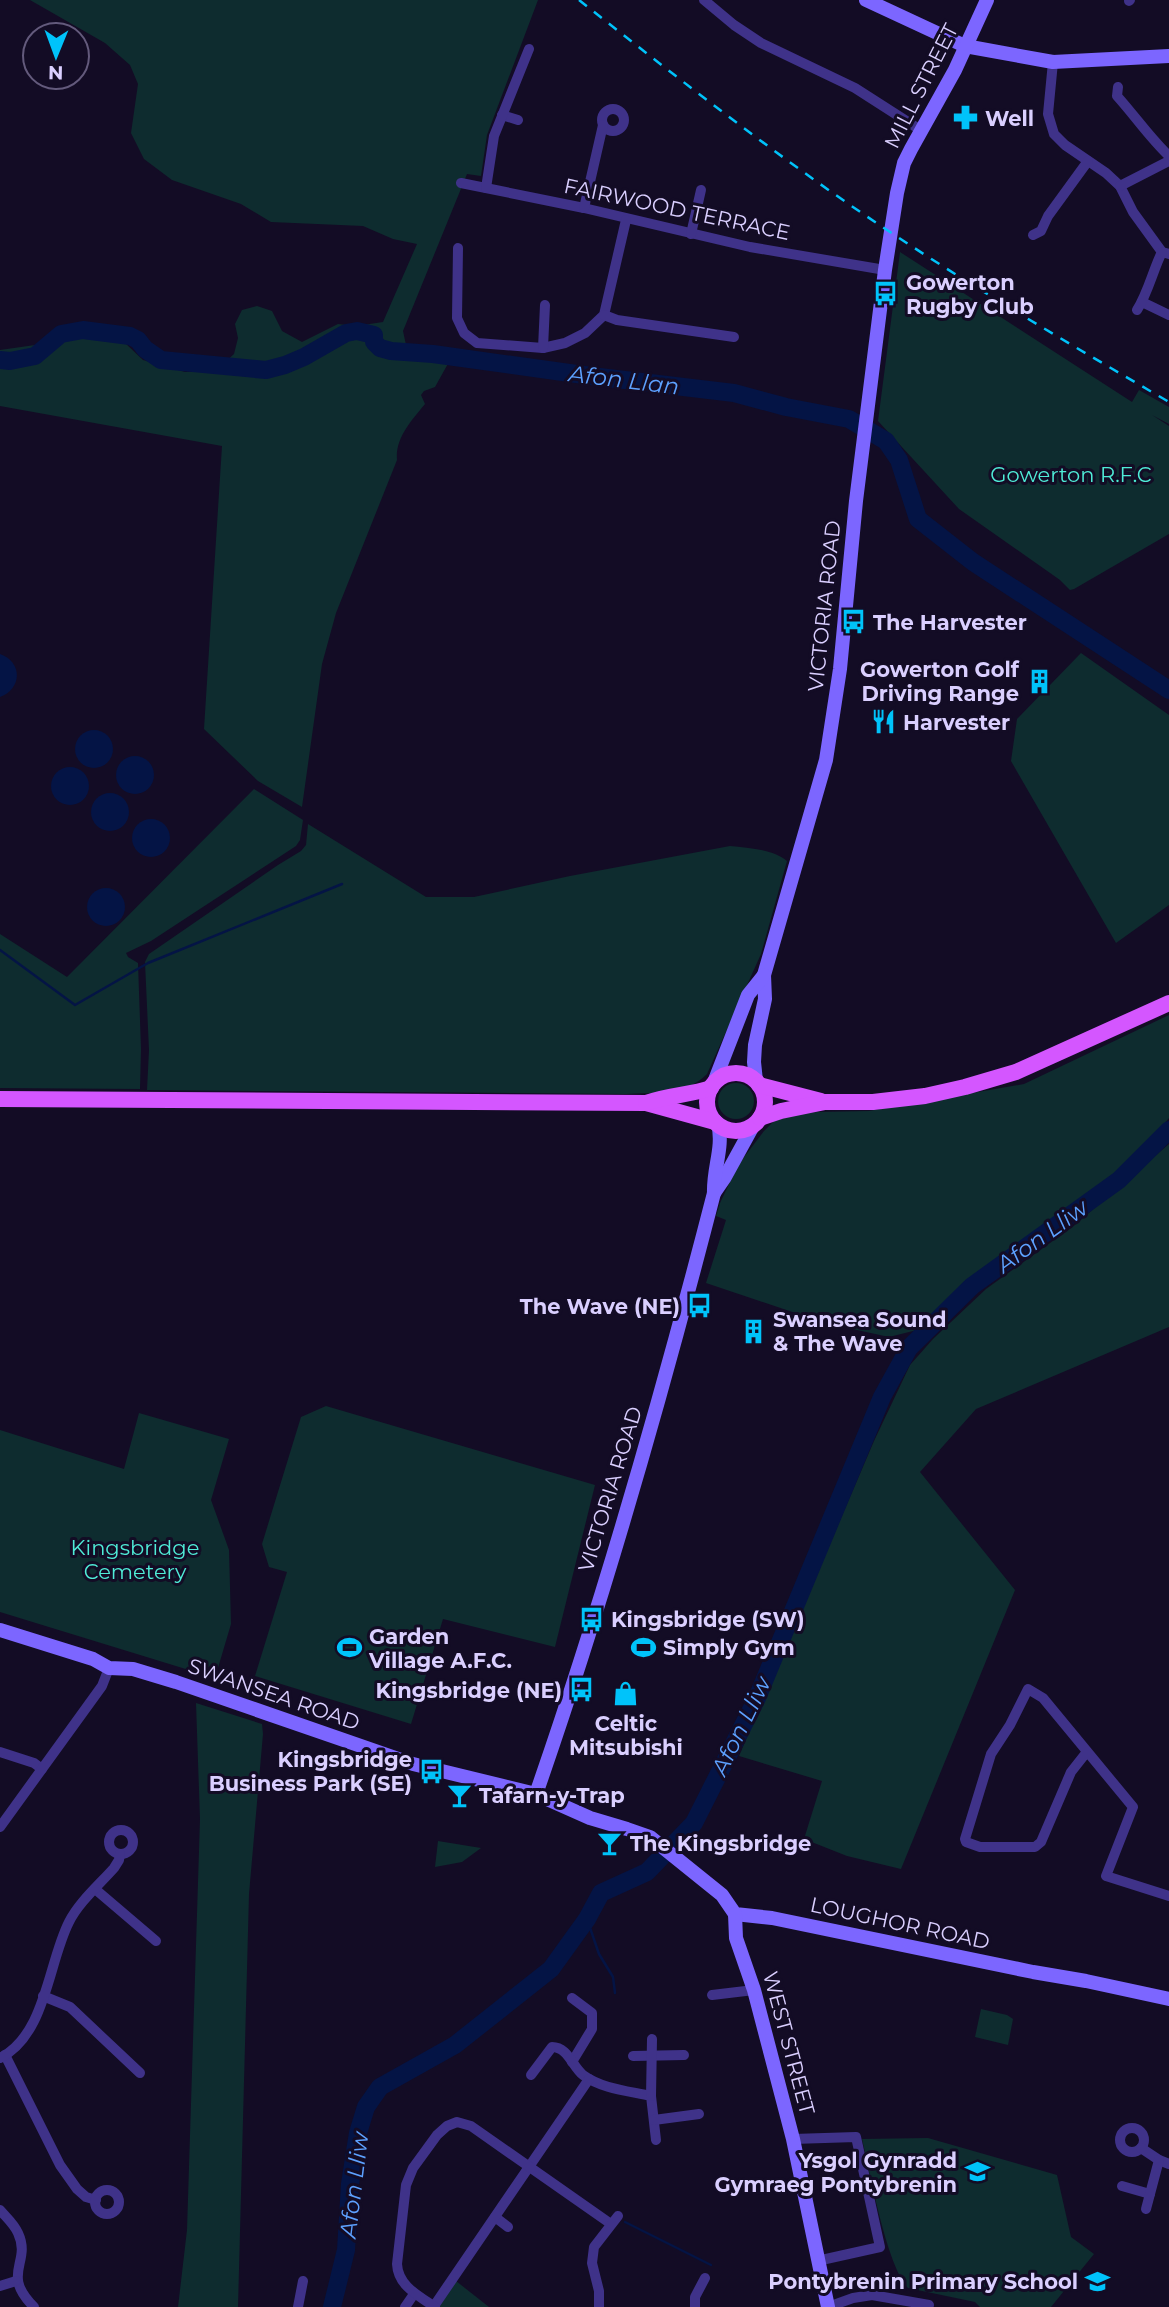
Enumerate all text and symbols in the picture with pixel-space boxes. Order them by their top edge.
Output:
street label: MILL STREET [879,19,963,153]
north arrow [21,21,91,91]
text: N [48,61,64,84]
pharmacy icon: Well [951,104,979,132]
place label: Well [985,106,1034,131]
street label: FAIRWOOD TERRACE [562,173,792,245]
place label: Gowerton Rugby Club [906,270,1034,319]
bus stop icon: Gowerton Rugby Club [872,280,900,308]
water label: Afon Llan [565,359,681,401]
park label: Gowerton R.F.C [990,462,1152,487]
street label: VICTORIA ROAD [803,519,845,693]
bus stop icon: The Harvester [839,608,867,636]
place label: The Harvester [873,610,1027,635]
place label: Gowerton Golf Driving Range [860,657,1020,706]
building icon: Gowerton Golf Driving Range [1025,667,1053,695]
restaurant icon: Harvester [869,708,897,736]
place label: Harvester [903,710,1010,735]
water label: Afon Lliw [989,1192,1095,1280]
bus stop icon: The Wave (NE) [686,1292,714,1320]
place label: The Wave (NE) [520,1294,680,1319]
place label: Swansea Sound & The Wave [773,1307,947,1356]
building icon: Swansea Sound & The Wave [739,1317,767,1345]
street label: VICTORIA ROAD [573,1403,647,1575]
park label: Kingsbridge Cemetery [71,1535,199,1584]
bus stop icon: Kingsbridge (SW) [577,1605,605,1633]
place label: Kingsbridge (SW) [611,1607,805,1632]
place label: Garden Village A.F.C. [368,1624,512,1673]
sports icon: Simply Gym [629,1633,657,1661]
sports icon: Garden Village A.F.C. [335,1634,363,1662]
place label: Simply Gym [663,1635,795,1660]
street label: SWANSEA ROAD [185,1653,363,1735]
water label: Afon Lliw [704,1671,778,1782]
bus stop icon: Kingsbridge (NE) [568,1676,596,1704]
place label: Kingsbridge (NE) [375,1678,562,1703]
shop icon: Celtic Mitsubishi [612,1680,640,1708]
place label: Celtic Mitsubishi [569,1711,683,1760]
place label: Kingsbridge Business Park (SE) [209,1747,412,1796]
bus stop icon: Kingsbridge Business Park (SE) [418,1757,446,1785]
bar icon: Tafarn-y-Trap [445,1781,473,1809]
place label: Tafarn-y-Trap [479,1783,625,1808]
bar icon: The Kingsbridge [596,1829,624,1857]
place label: The Kingsbridge [630,1831,811,1856]
street label: LOUGHOR ROAD [808,1892,992,1954]
street label: WEST STREET [758,1969,820,2117]
water label: Afon Lliw [333,2129,375,2241]
place label: Ysgol Gynradd Gymraeg Pontybrenin [715,2148,957,2197]
school or university icon: Ysgol Gynradd Gymraeg Pontybrenin [963,2158,991,2186]
school or university icon: Pontybrenin Primary School [1084,2267,1112,2295]
place label: Pontybrenin Primary School [768,2269,1078,2294]

